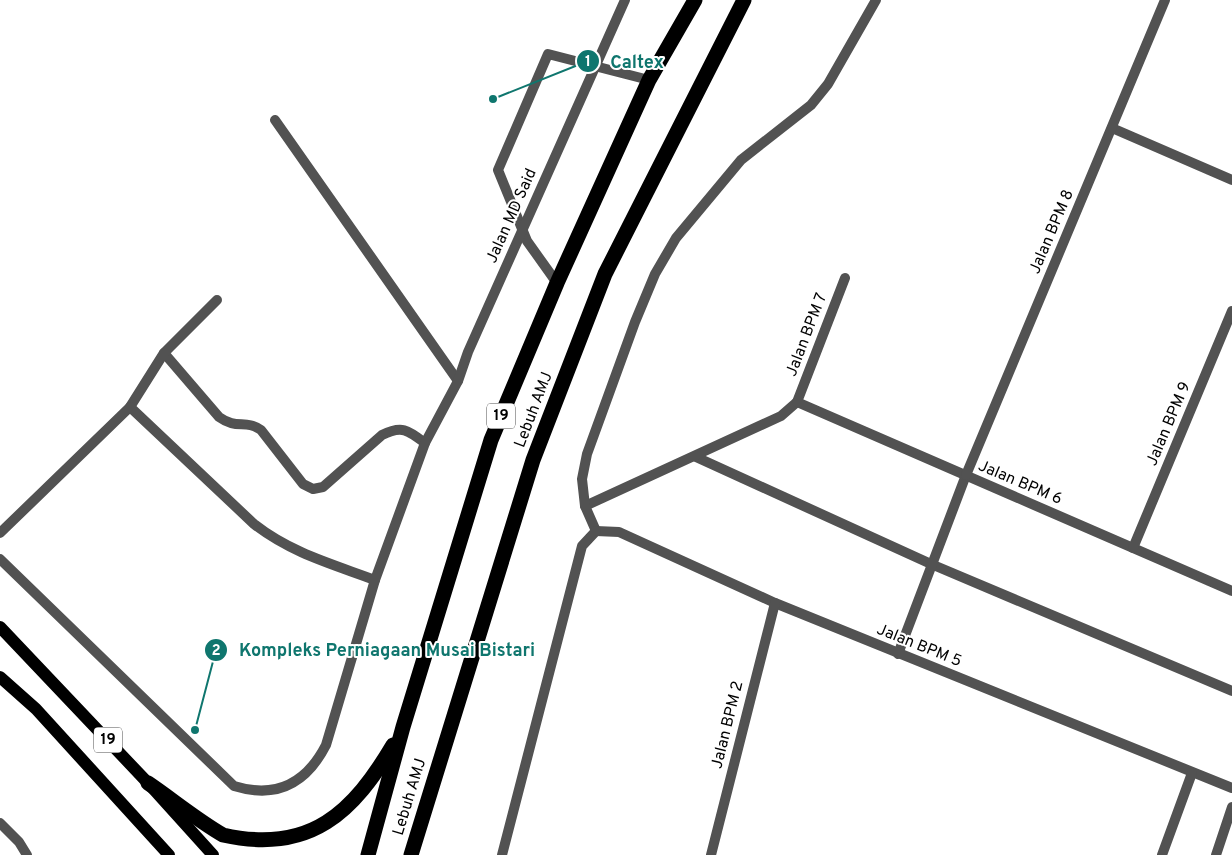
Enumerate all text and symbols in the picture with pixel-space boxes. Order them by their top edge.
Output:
callout: Caltex [576,45,674,78]
text: Caltex [610,52,664,75]
text: 1 [585,53,591,72]
street label: Jalan MD Said [482,166,542,266]
street label: Jalan BPM 8 [1025,187,1079,277]
street label: Jalan BPM 7 [782,291,832,379]
street label: Lebuh AMJ [510,369,558,451]
street label: Jalan BPM 9 [1142,379,1196,469]
road number: 19 [487,404,515,428]
street label: Jalan BPM 6 [975,456,1065,510]
street label: Jalan BPM 5 [874,620,964,672]
callout: Kompleks Perniagaan Musai Bistari [204,633,545,666]
text: Kompleks Perniagaan Musai Bistari [239,640,535,663]
text: 2 [211,642,221,661]
street label: Jalan BPM 2 [707,679,749,771]
road number: 19 [94,728,122,752]
street label: Lebuh AMJ [389,756,431,838]

